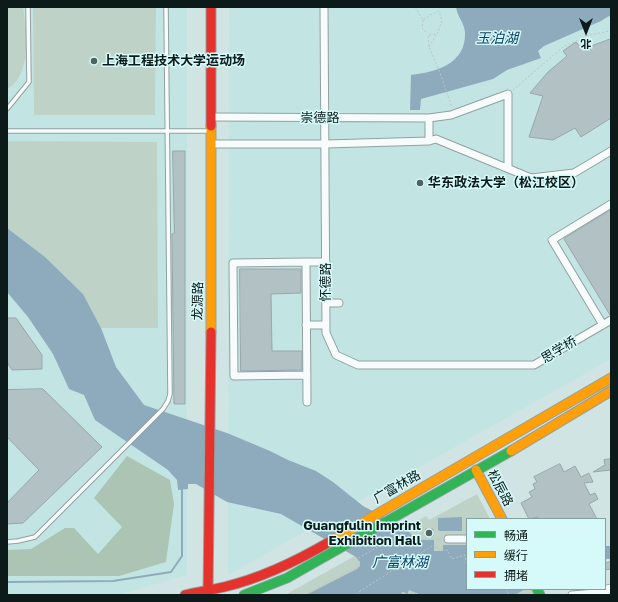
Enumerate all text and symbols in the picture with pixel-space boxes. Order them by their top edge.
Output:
north arrow [566,12,606,52]
water label: 玉泊湖 [476,31,518,47]
text: 北 [581,38,592,51]
place label: 上海工程技术大学运动场 [102,53,245,69]
marker: 上海工程技术大学运动场 [89,56,99,66]
street label: 崇德路 [301,110,339,126]
place label: 华东政法大学（松江校区） [428,175,584,191]
marker: 华东政法大学（松江校区） [415,178,425,188]
street label: 怀德路 [318,263,334,301]
street label: 龙源路 [190,281,206,321]
street label: 思学桥 [538,333,580,367]
street label: 广富林路 [371,467,423,507]
street label: 松辰路 [484,467,516,509]
place label: Guangfulin Imprint Exhibition Hall [303,518,421,549]
legend [466,518,606,590]
marker: Guangfulin Imprint Exhibition Hall [424,528,434,538]
text: 畅通 [504,528,528,543]
text: 缓行 [504,548,528,563]
water label: 广富林湖 [372,555,428,571]
text: 拥堵 [504,568,528,583]

